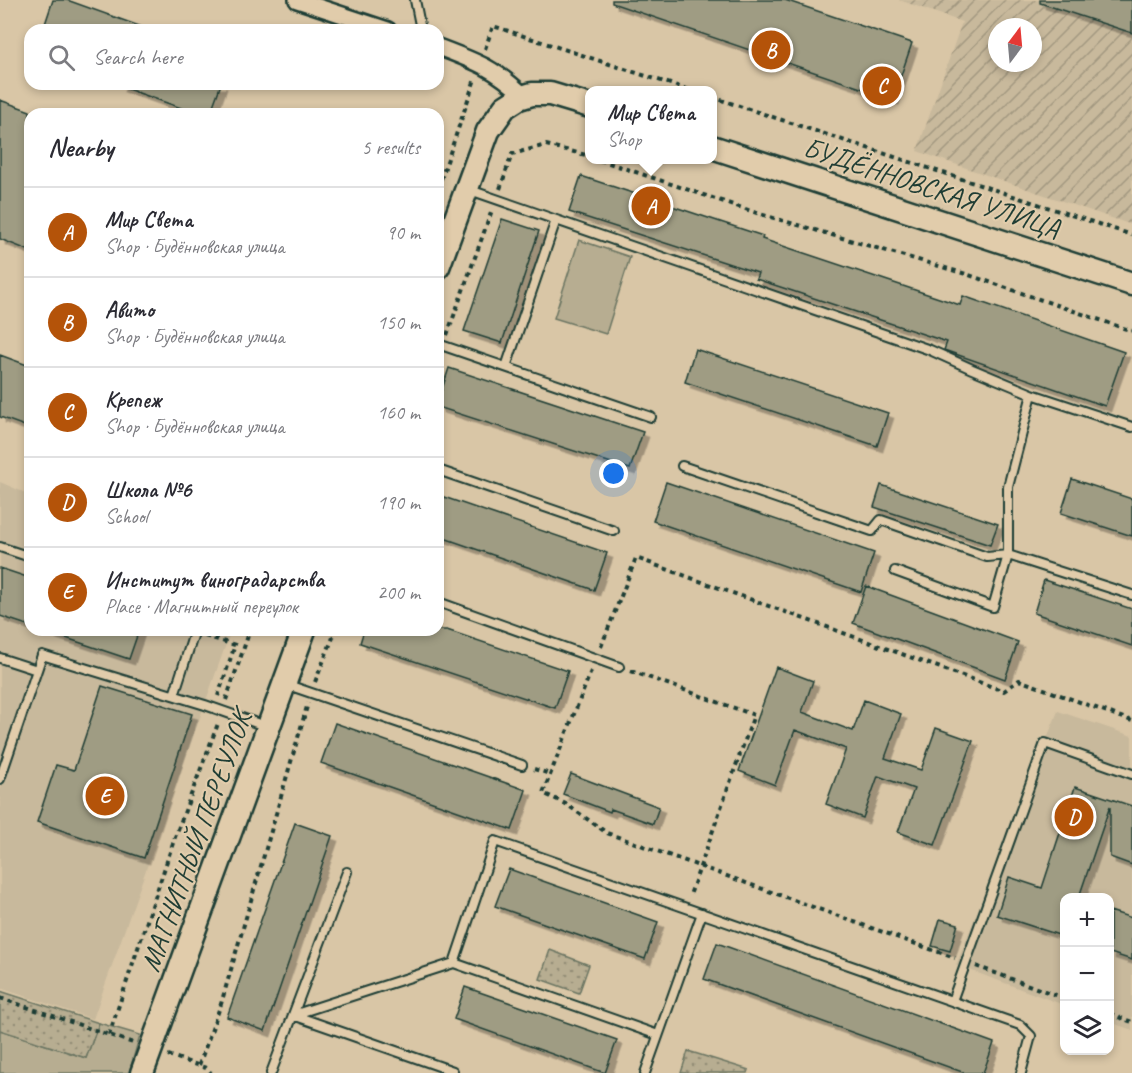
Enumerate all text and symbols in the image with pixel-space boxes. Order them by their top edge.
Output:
north arrow [988,18,1042,72]
search box [24,24,444,90]
pin: B [752,28,790,72]
icon: search [45,41,78,74]
text: Search here [93,43,183,71]
pin: C [862,64,902,109]
popup [585,86,717,164]
text: Мир Света [607,99,695,127]
text: Shop [607,127,641,152]
street label: БУДЁННОВСКАЯ УЛИЦА [799,130,1065,246]
text: Nearby [48,131,113,164]
text: 5 results [361,135,420,160]
pin: A [632,184,670,228]
text: Мир Света [105,206,193,234]
text: A [62,220,73,245]
text: 90 m [386,220,420,245]
text: Shop · Будённовская улица [105,234,284,259]
text: Авито [105,296,154,324]
text: B [62,310,73,335]
text: 150 m [377,310,420,335]
text: Shop · Будённовская улица [105,324,284,349]
text: Крепеж [105,386,161,414]
text: C [63,400,72,425]
text: 160 m [377,400,420,425]
text: Shop · Будённовская улица [105,414,284,439]
your location [599,459,628,488]
text: Школа №6 [105,476,191,504]
text: D [62,490,73,515]
text: 190 m [377,490,420,515]
text: School [105,504,148,529]
text: Институт виноградарства [105,566,324,594]
text: E [62,580,73,605]
text: 200 m [377,580,420,605]
text: Place · Магнитный переулок [105,594,298,619]
street label: МАГНИТНЫЙ ПЕРЕУЛОК [132,701,261,976]
pin: E [86,774,124,818]
pin: D [1054,794,1094,840]
map controls [1060,893,1114,1055]
button: + [1060,893,1114,947]
button: − [1060,947,1114,1001]
button: layers [1060,1001,1114,1055]

